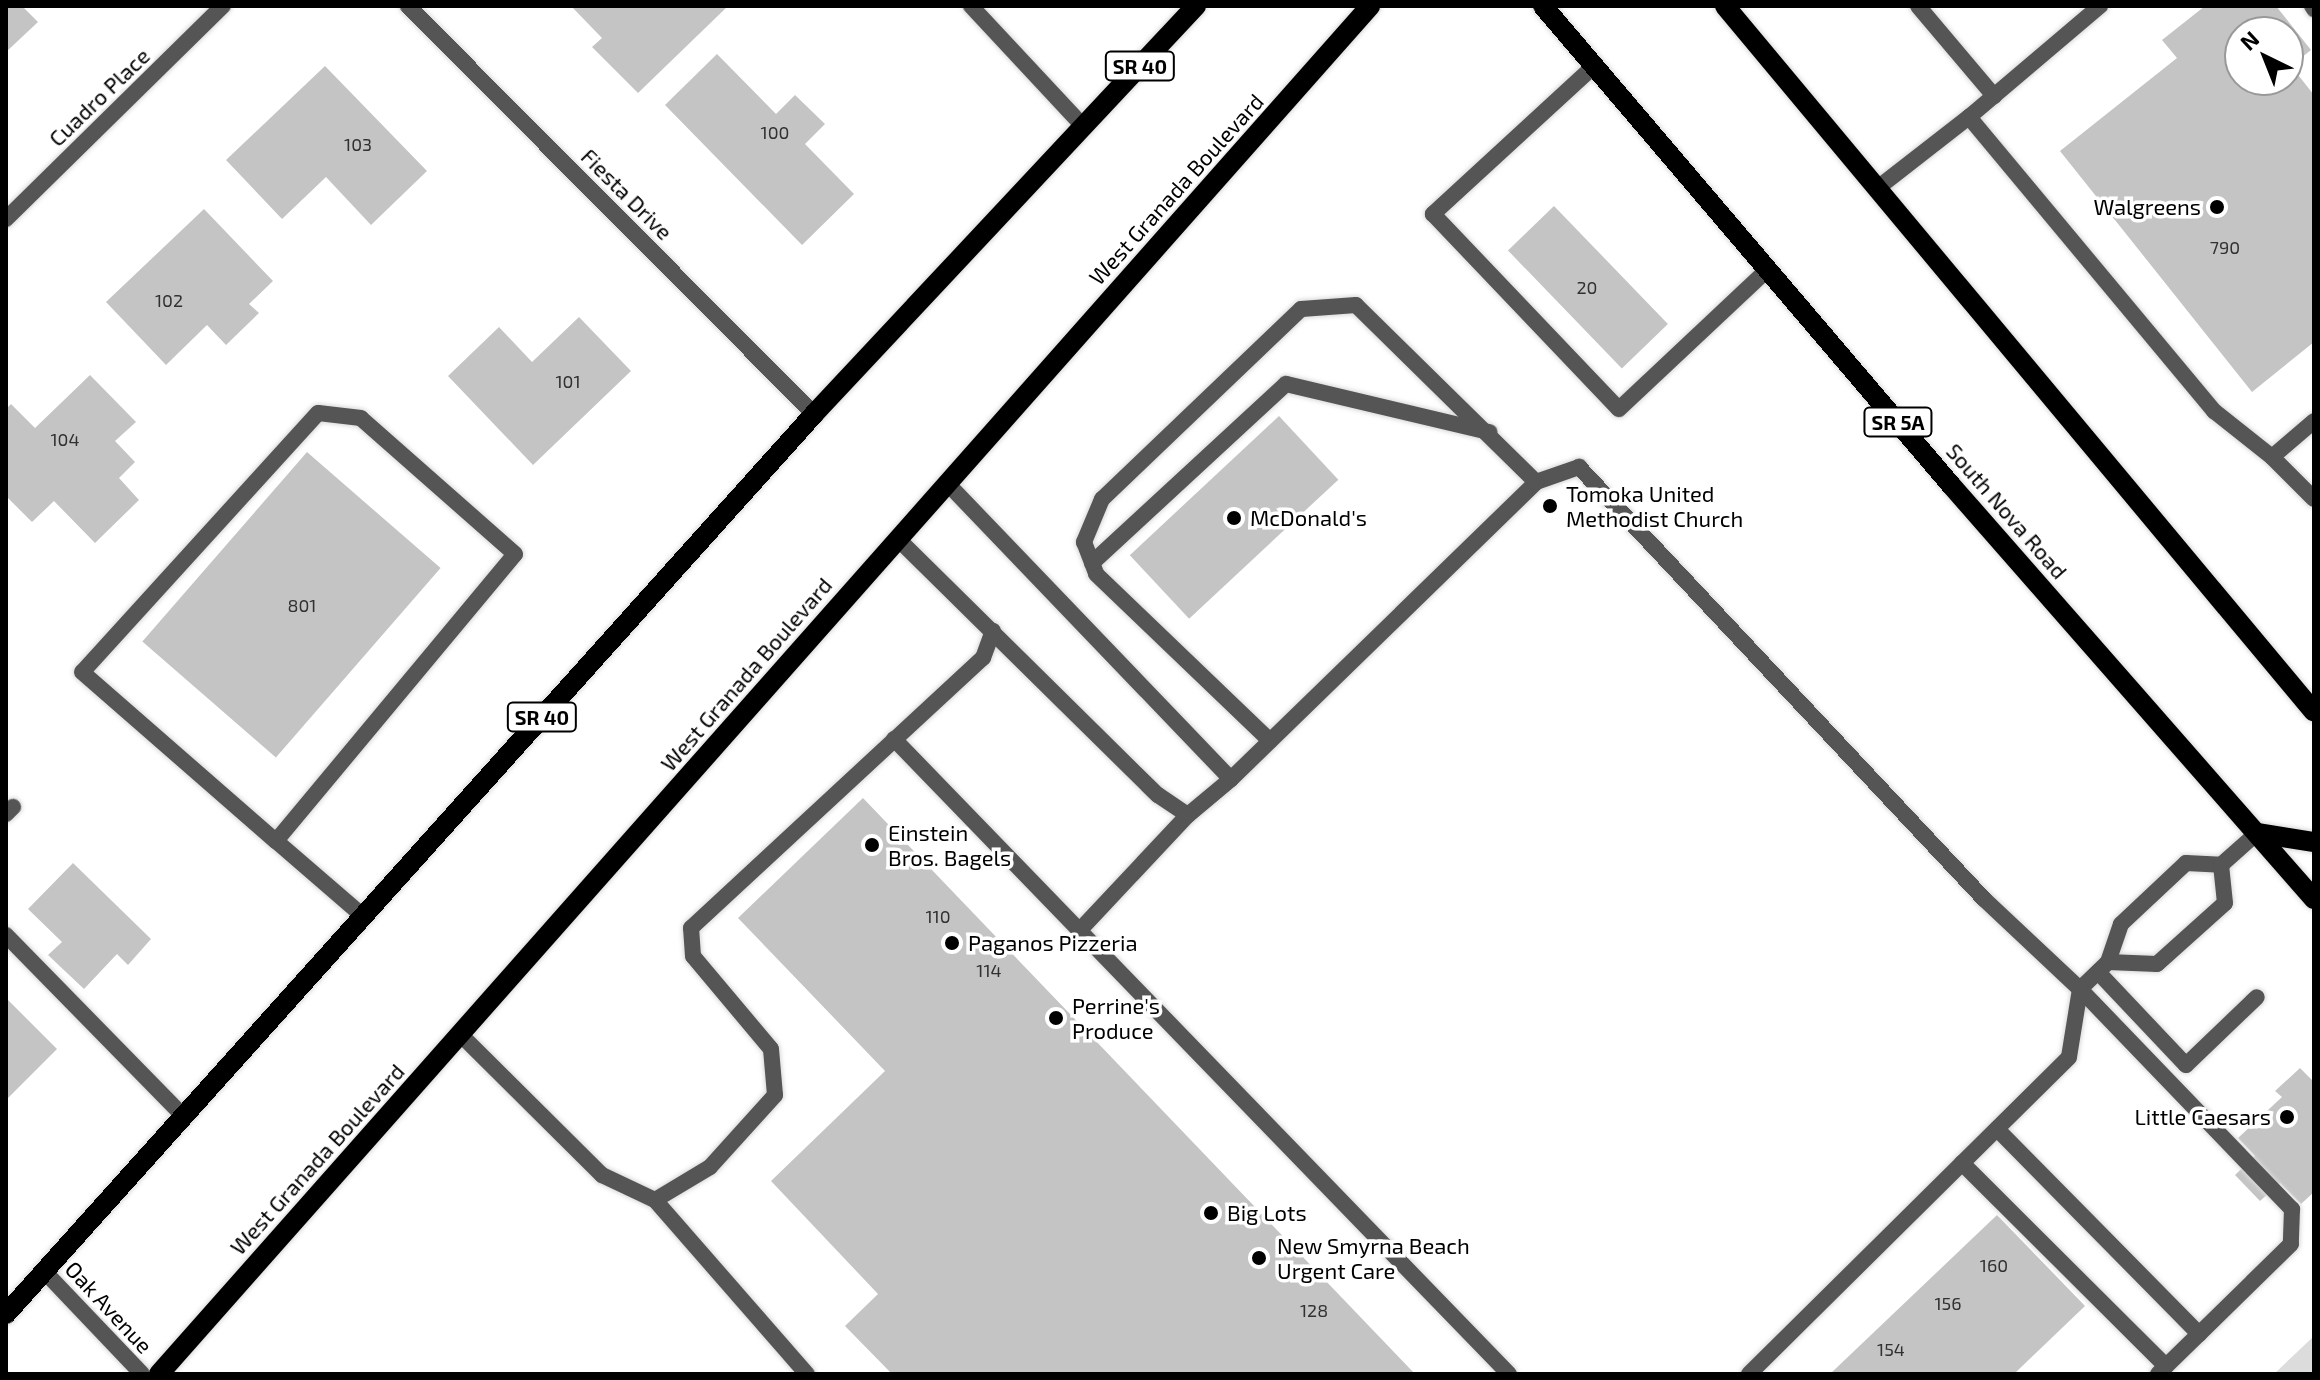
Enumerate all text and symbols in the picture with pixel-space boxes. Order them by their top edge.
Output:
north arrow [2224,16,2304,96]
text: N [2234,25,2264,55]
street label: Cuadro Place [43,42,155,152]
road number: SR 40 [1104,50,1176,82]
street label: West Granada Boulevard [1083,88,1269,290]
house number: 100 [761,121,789,143]
house number: 103 [344,133,372,155]
street label: Fiesta Drive [576,143,678,245]
place label: Walgreens [2093,194,2201,220]
marker: Walgreens [2208,198,2226,216]
house number: 790 [2210,236,2240,258]
house number: 20 [1577,276,1597,298]
house number: 102 [155,289,183,311]
house number: 101 [555,370,581,392]
road number: SR 5A [1862,406,1934,438]
house number: 104 [50,428,80,450]
street label: South Nova Road [1941,438,2073,584]
place label: Tomoka United Methodist Church [1566,480,1743,532]
marker: Tomoka United Methodist Church [1541,497,1559,515]
place label: McDonald's [1250,505,1367,531]
marker: McDonald's [1225,509,1243,527]
street label: West Granada Boulevard [655,572,837,776]
house number: 801 [288,594,316,616]
road number: SR 40 [506,701,578,733]
place label: Einstein Bros. Bagels [888,819,1011,870]
marker: Einstein Bros. Bagels [863,836,881,854]
house number: 110 [925,905,951,927]
place label: Paganos Pizzeria [968,930,1138,956]
marker: Paganos Pizzeria [943,934,961,952]
house number: 114 [976,959,1002,981]
place label: Perrine's Produce [1072,992,1160,1044]
marker: Perrine's Produce [1047,1009,1065,1027]
street label: West Granada Boulevard [224,1058,410,1260]
place label: Little Caesars [2135,1104,2271,1130]
marker: Little Caesars [2278,1108,2296,1126]
place label: Big Lots [1227,1200,1307,1226]
marker: Big Lots [1202,1204,1220,1222]
place label: New Smyrna Beach Urgent Care [1277,1232,1470,1284]
marker: New Smyrna Beach Urgent Care [1248,1247,1270,1269]
house number: 160 [1980,1254,2008,1276]
street label: Oak Avenue [60,1255,158,1359]
house number: 156 [1934,1292,1962,1314]
house number: 128 [1300,1299,1328,1321]
house number: 154 [1877,1338,1905,1360]

